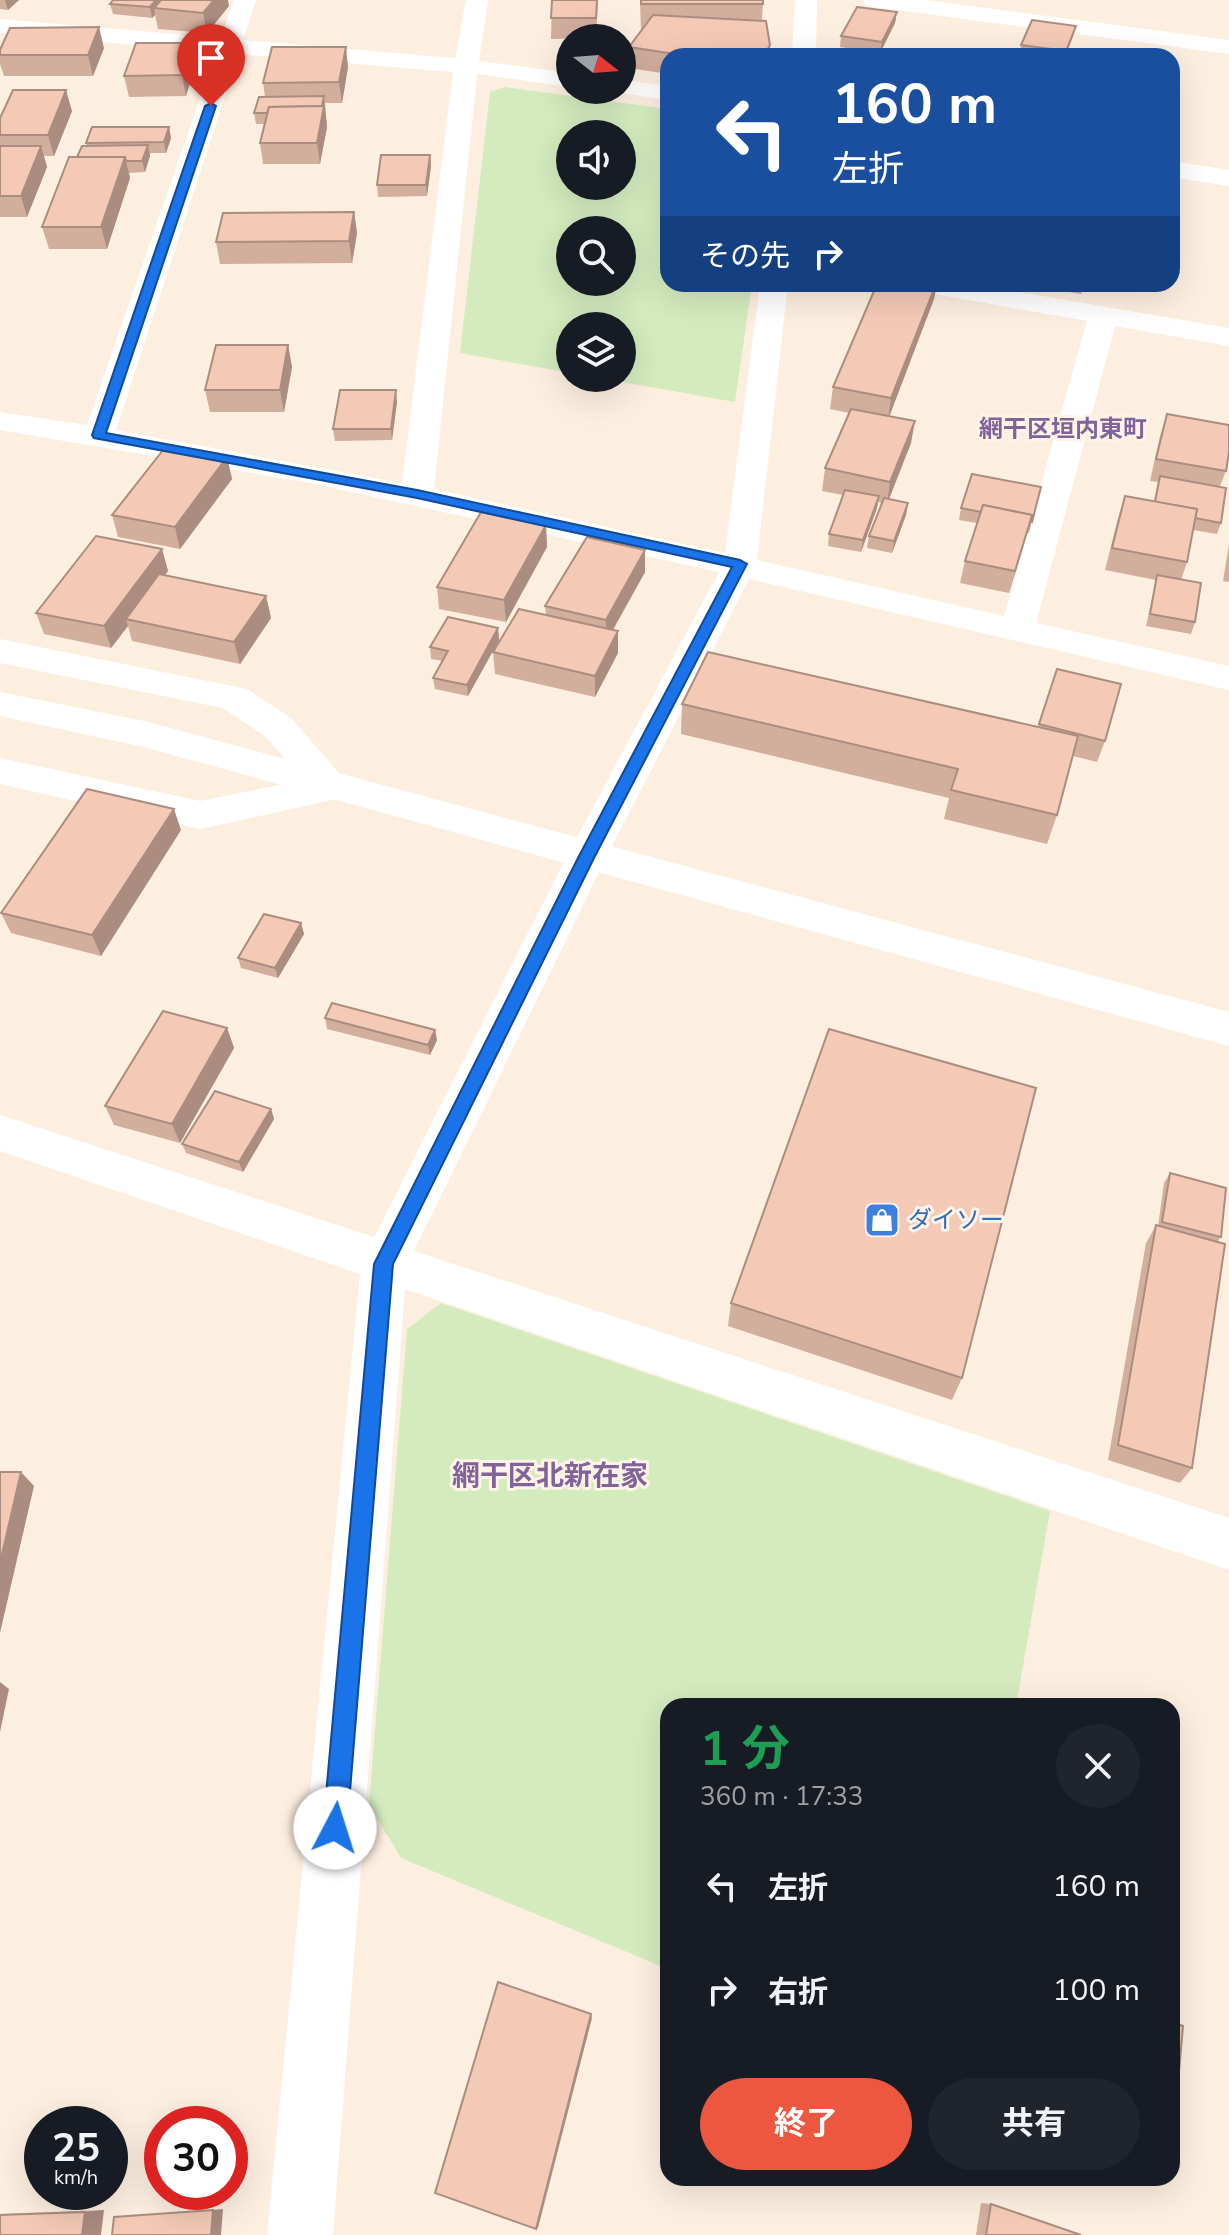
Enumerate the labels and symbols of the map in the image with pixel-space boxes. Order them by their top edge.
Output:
pin [177,24,245,106]
north arrow [556,24,636,104]
district label: 網干区垣内東町 [979,413,1147,445]
shop icon: ダイソー [863,1201,901,1239]
place label: ダイソー [908,1204,1004,1236]
district label: 網干区北新在家 [452,1457,648,1495]
position arrow [293,1786,377,1870]
speed limit sign: 30 [144,2106,248,2210]

